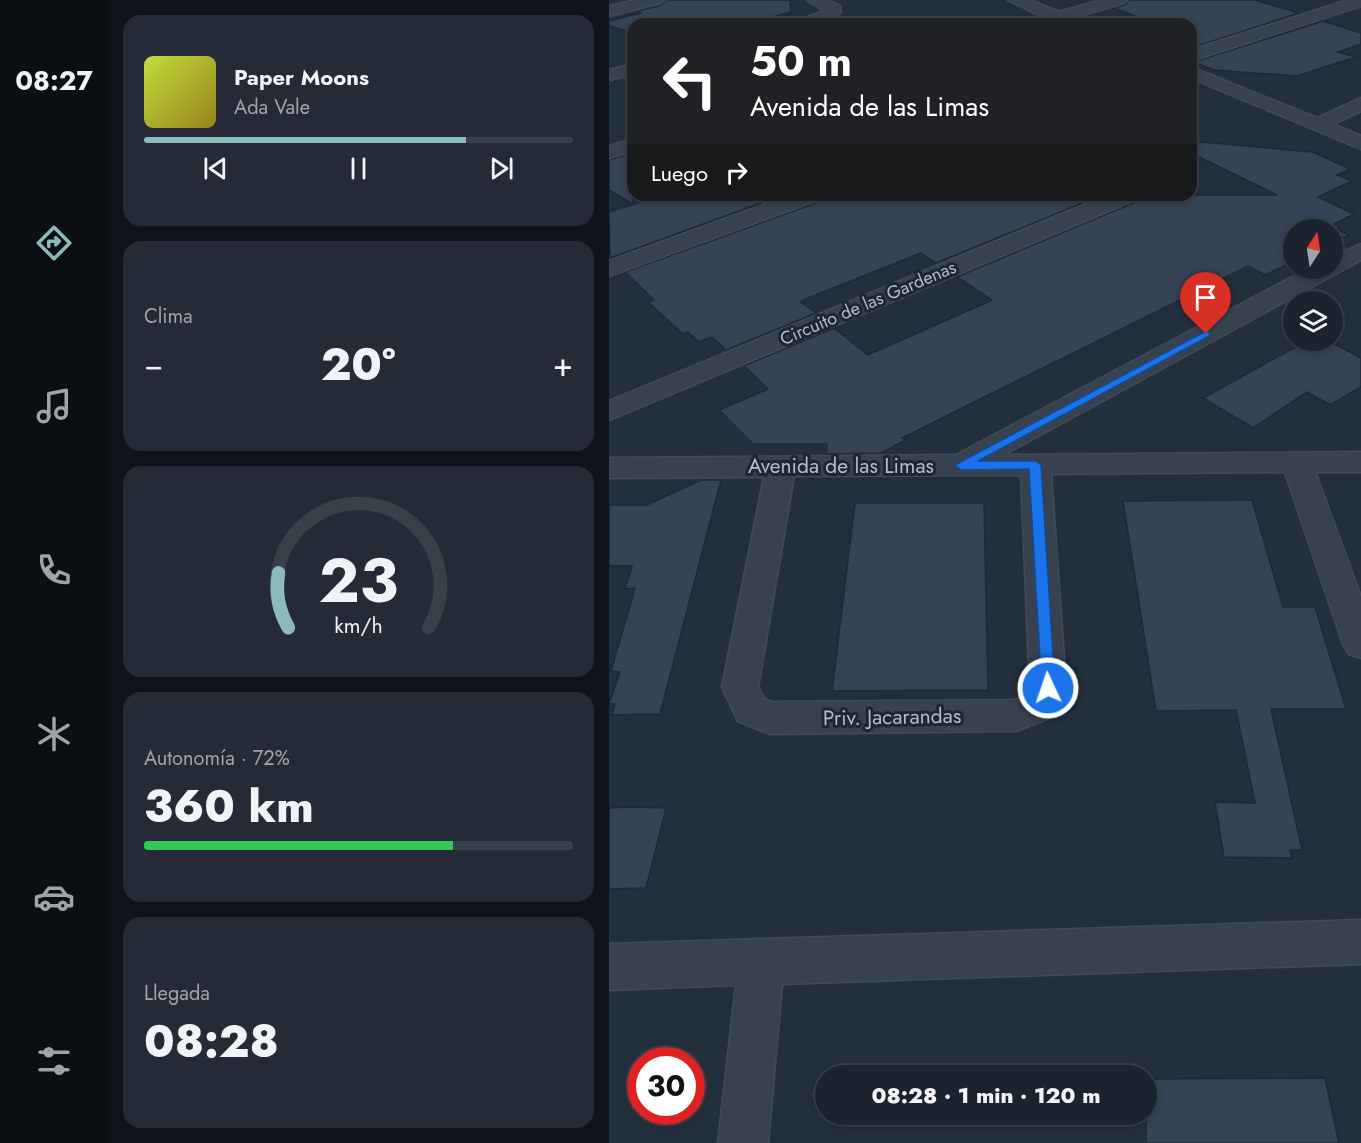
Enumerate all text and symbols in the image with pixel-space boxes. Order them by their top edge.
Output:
text: 50 m [750,31,852,92]
icon: left [651,42,729,120]
text: 08:27 [15,61,93,100]
text: Paper Moons [234,61,369,93]
text: Avenida de las Limas [750,87,989,126]
text: Ada Vale [234,93,310,122]
icon: previous [199,152,232,185]
icon: pause [342,152,375,185]
icon: next [485,152,518,185]
icon: right [720,156,753,189]
text: Luego [651,157,708,189]
north arrow [1283,219,1343,279]
map controls [1283,219,1343,351]
icon: directions [33,222,75,264]
street label: Circuito de las Gardenas [776,254,960,352]
pin [1180,272,1231,334]
icon: arrive [1189,281,1222,314]
button: layers [1283,291,1343,351]
text: Clima [144,302,193,331]
text: 20° [321,332,396,397]
text: − [144,341,163,388]
text: + [553,341,573,388]
icon: music [33,385,75,427]
street label: Avenida de las Limas [748,451,934,481]
text: 23 [319,536,398,626]
icon: phone [33,549,75,591]
text: km/h [334,611,383,642]
position arrow [1016,656,1080,720]
street label: Priv. Jacarandas [823,701,961,733]
icon: climate [33,713,75,755]
text: Autonomía · 72% [144,744,290,773]
text: 360 km [144,774,314,839]
icon: car [33,876,75,918]
text: Llegada [144,979,210,1008]
text: 08:28 [144,1009,279,1074]
icon: filters [33,1040,75,1082]
speed limit sign: 30 [627,1047,705,1125]
text: 08:28 · 1 min · 120 m [872,1079,1100,1111]

